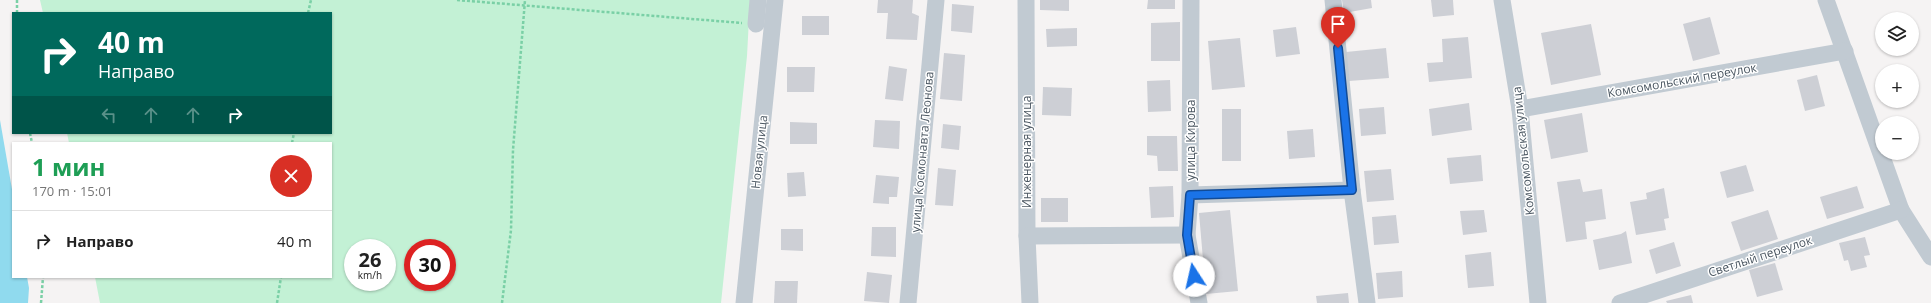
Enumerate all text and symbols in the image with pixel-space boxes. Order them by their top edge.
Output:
pin [1321,7.0,1355,48]
map controls [1875,12,1919,160]
button: layers [1875,12,1919,56]
icon: arrive [1327,13,1349,35]
text: 40 m [98,23,165,61]
icon: right [32,28,84,80]
street label: Комсомольский переулок [1606,58,1759,101]
text: Направо [98,59,175,83]
button: + [1875,64,1919,108]
street label: улица Космонавта Леонова [906,71,938,233]
street label: Комсомольская улица [1508,86,1538,216]
street label: Инженерная улица [1018,96,1035,208]
street label: улица Кирова [1182,100,1199,180]
icon: left [98,104,120,126]
icon: ahead [140,104,162,126]
icon: ahead [182,104,204,126]
icon: right [224,104,246,126]
street label: Новая улица [747,114,771,190]
button: − [1875,116,1919,160]
text: 1 мин [32,150,105,183]
button: close [270,155,312,197]
text: 170 m · 15:01 [32,182,113,200]
icon: right [32,230,54,252]
text: Направо [66,231,134,251]
text: 40 m [277,231,312,251]
street label: Светлый переулок [1706,231,1815,281]
speed limit sign: 30 [404,239,456,291]
text: 26 [359,246,381,273]
position arrow [1173,255,1215,297]
text: km/h [358,268,382,282]

